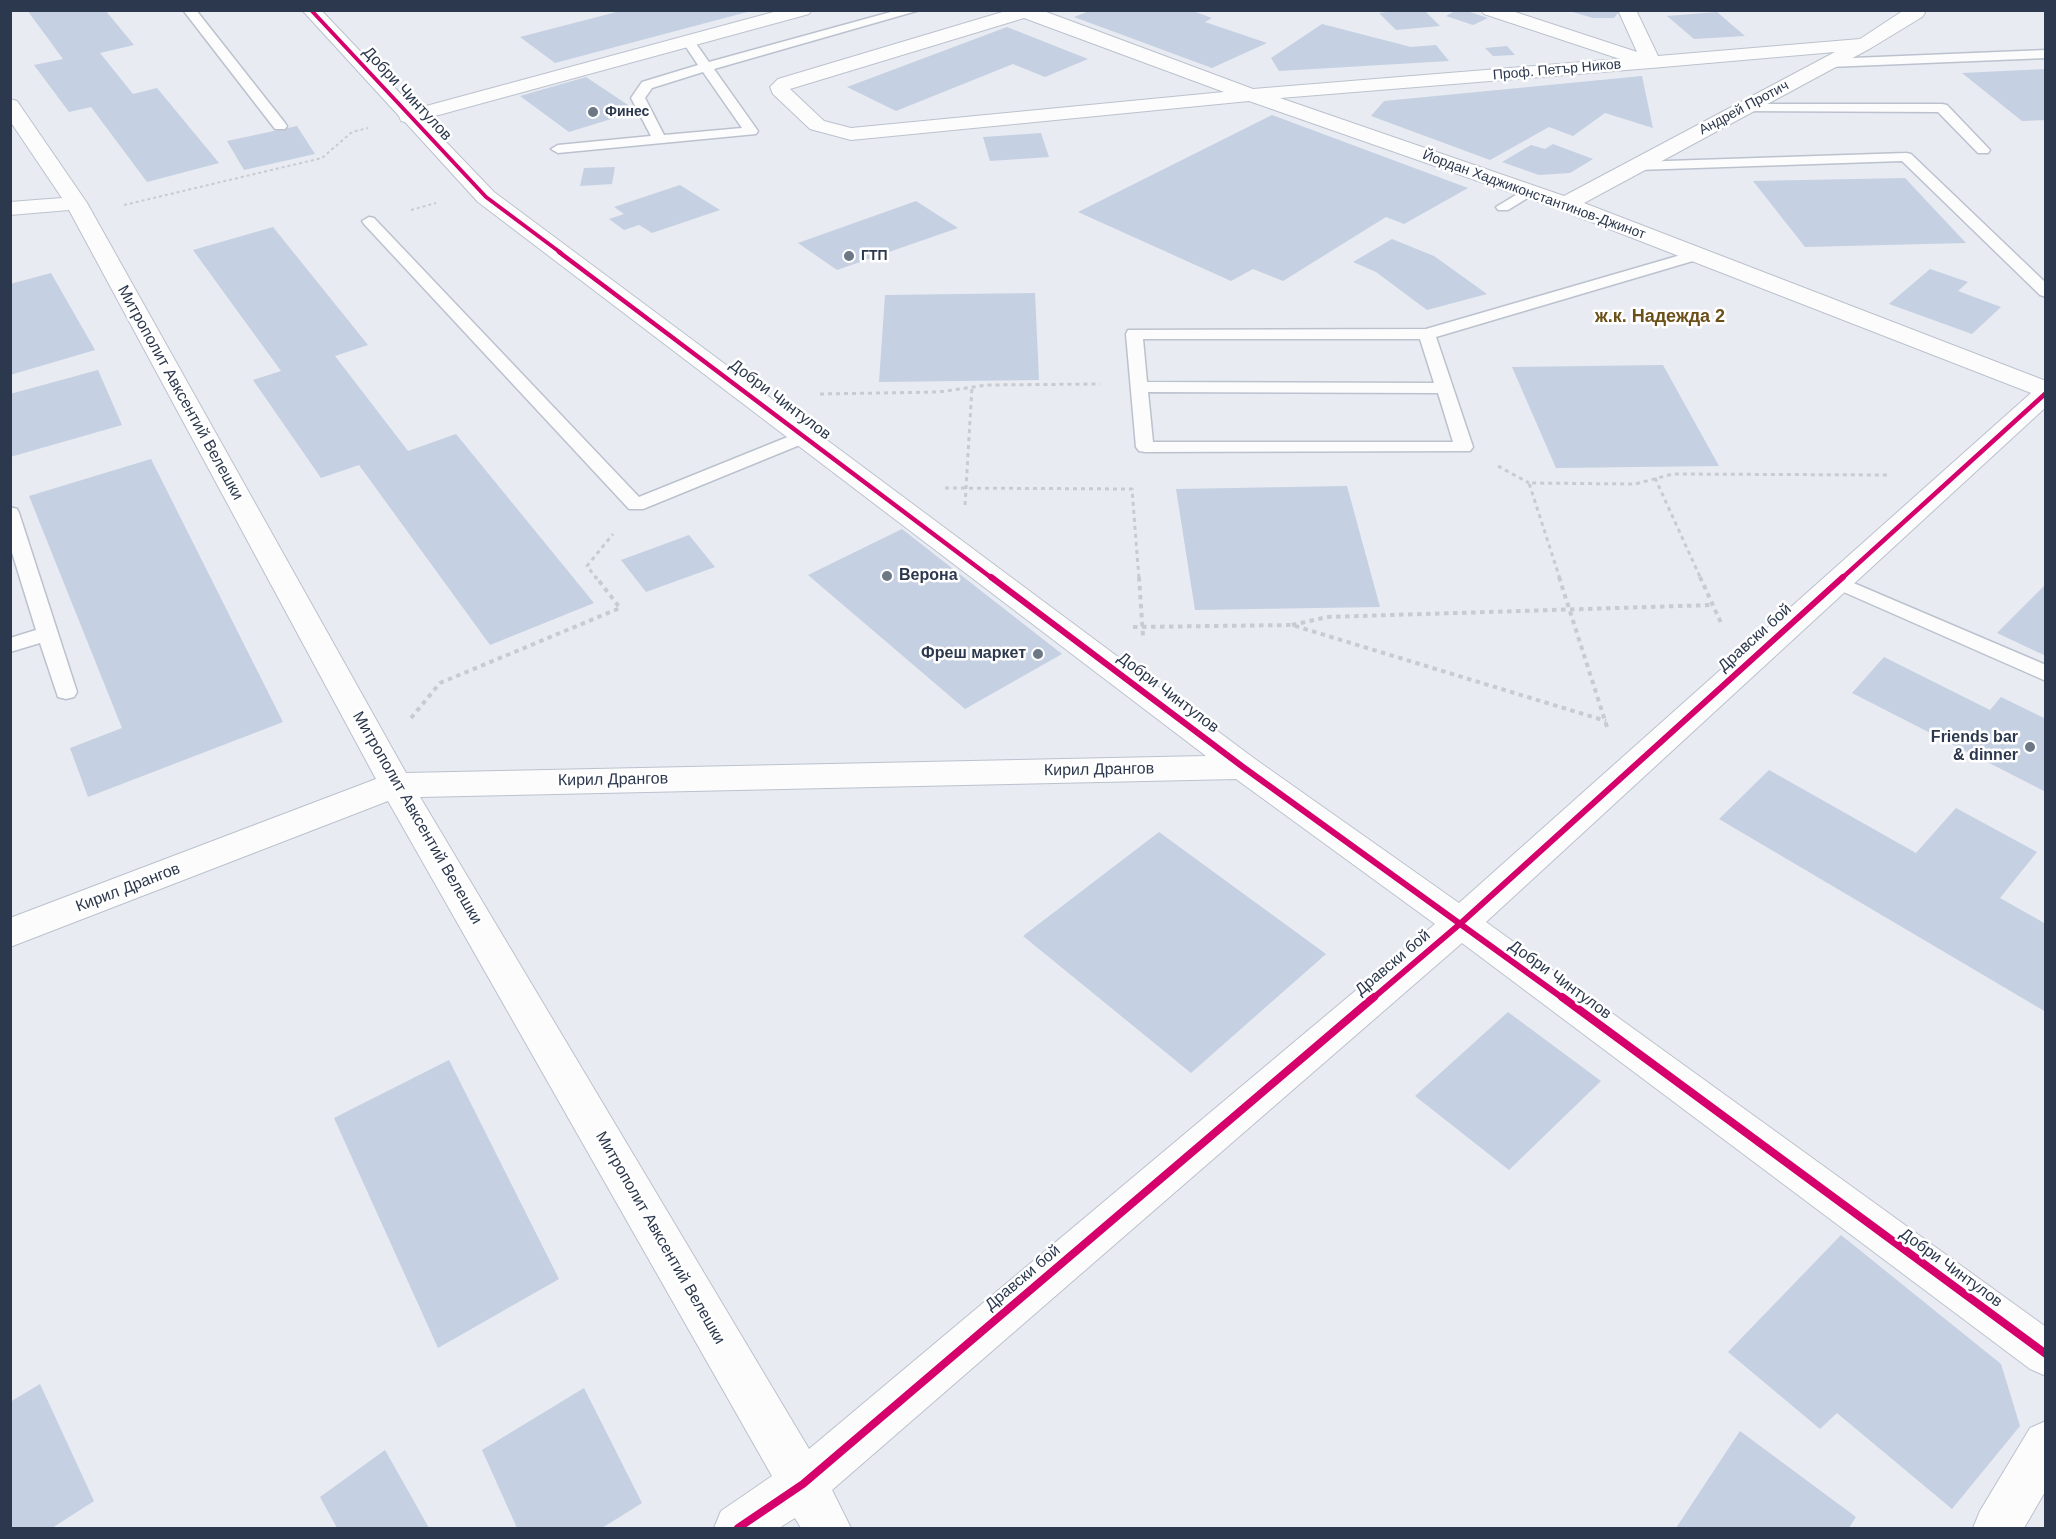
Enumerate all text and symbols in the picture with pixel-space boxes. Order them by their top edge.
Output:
street label: Добри Чинтулов [358,43,456,145]
street label: Проф. Петър Ников [1492,56,1622,84]
street label: Андрей Протич [1696,77,1792,139]
place label: Финес [605,104,649,120]
marker: Финес [586,105,600,119]
street label: Йордан Хаджиконстантинов-Джинот [1420,147,1648,243]
place label: ГТП [861,248,888,264]
marker: ГТП [842,249,856,263]
street label: Митрополит Авксентий Велешки [113,282,247,504]
district label: ж.к. Надежда 2 [1595,306,1725,328]
street label: Добри Чинтулов [726,356,834,444]
place label: Верона [899,566,958,586]
marker: Верона [880,569,894,583]
street label: Дравски бой [1714,600,1796,676]
place label: Фреш маркет [921,644,1026,664]
marker: Фреш маркет [1031,647,1045,661]
street label: Добри Чинтулов [1114,649,1222,737]
street label: Митрополит Авксентий Велешки [348,708,486,928]
place label: Friends bar & dinner [1931,728,2018,766]
marker: Friends bar & dinner [2023,740,2037,754]
street label: Кирил Дрангов [1044,759,1154,781]
street label: Кирил Дрангов [558,769,668,791]
street label: Кирил Дрангов [73,859,183,917]
street label: Дравски бой [1351,926,1435,1000]
street label: Добри Чинтулов [1505,936,1615,1024]
street label: Митрополит Авксентий Велешки [591,1128,729,1348]
street label: Добри Чинтулов [1896,1224,2006,1312]
street label: Дравски бой [981,1241,1065,1315]

